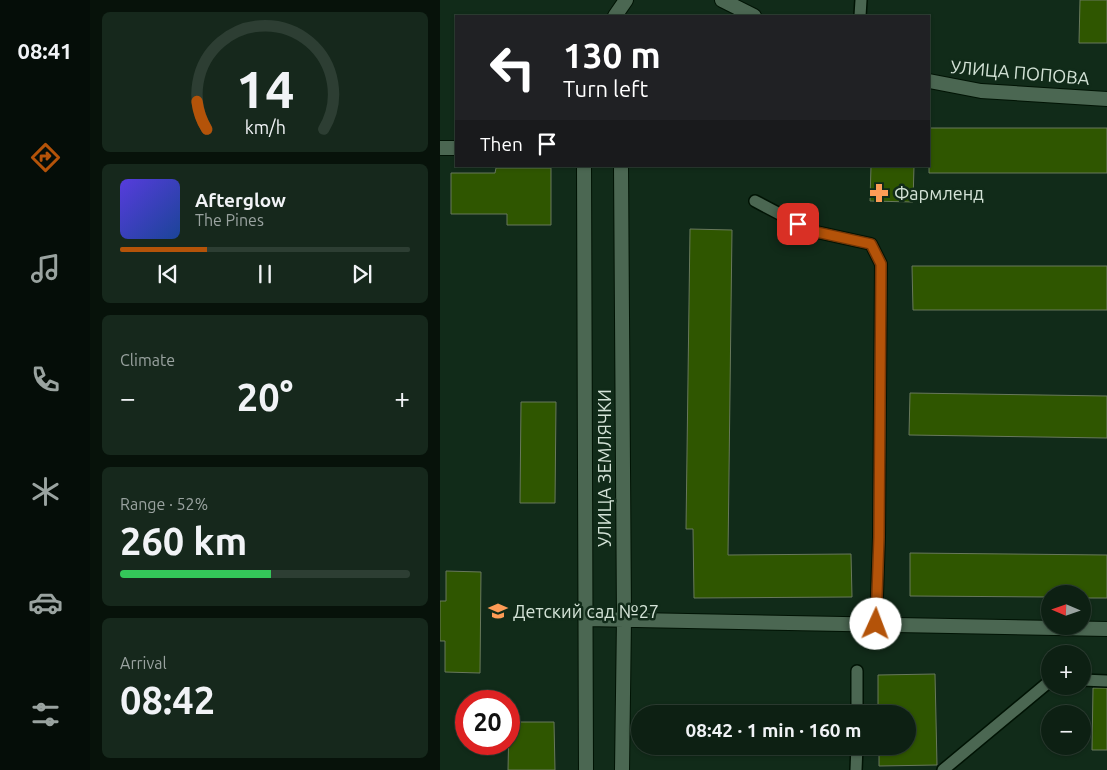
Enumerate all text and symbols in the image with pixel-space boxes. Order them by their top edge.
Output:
icon: left [480,35,545,100]
text: 130 m [563,35,661,75]
text: 08:41 [17,38,73,63]
street label: УЛИЦА ПОПОВА [950,56,1091,88]
text: 14 [236,60,294,118]
text: Turn left [563,76,648,101]
text: km/h [244,117,286,137]
icon: arrive [533,130,561,158]
text: Then [480,133,523,155]
icon: directions [28,140,63,175]
pharmacy icon: Фармленд [868,182,890,204]
place label: Фармленд [894,183,984,203]
text: Afterglow [195,189,286,211]
pin [777,203,819,245]
icon: arrive [784,210,812,238]
text: The Pines [195,211,264,229]
icon: music [28,251,63,286]
icon: previous [154,260,182,288]
icon: pause [251,260,279,288]
icon: next [348,260,376,288]
text: Climate [120,351,175,369]
icon: phone [28,362,63,397]
text: 20° [237,376,293,418]
text: − [120,382,136,413]
text: + [394,382,410,413]
street label: УЛИЦА ЗЕМЛЯЧКИ [594,389,614,547]
icon: climate [28,474,63,509]
text: Range · 52% [120,495,208,513]
text: 260 km [120,520,247,562]
icon: car [28,585,63,620]
north arrow [1041,585,1091,635]
map controls [1041,585,1091,755]
position arrow [849,597,901,649]
school or university icon: Детский сад №27 [487,600,509,622]
place label: Детский сад №27 [513,601,659,621]
button: + [1041,645,1091,695]
text: Arrival [120,654,167,672]
text: 08:42 [120,679,215,721]
speed limit sign: 20 [455,690,520,755]
icon: filters [28,697,63,732]
button: − [1041,705,1091,755]
text: 08:42 · 1 min · 160 m [686,719,861,741]

